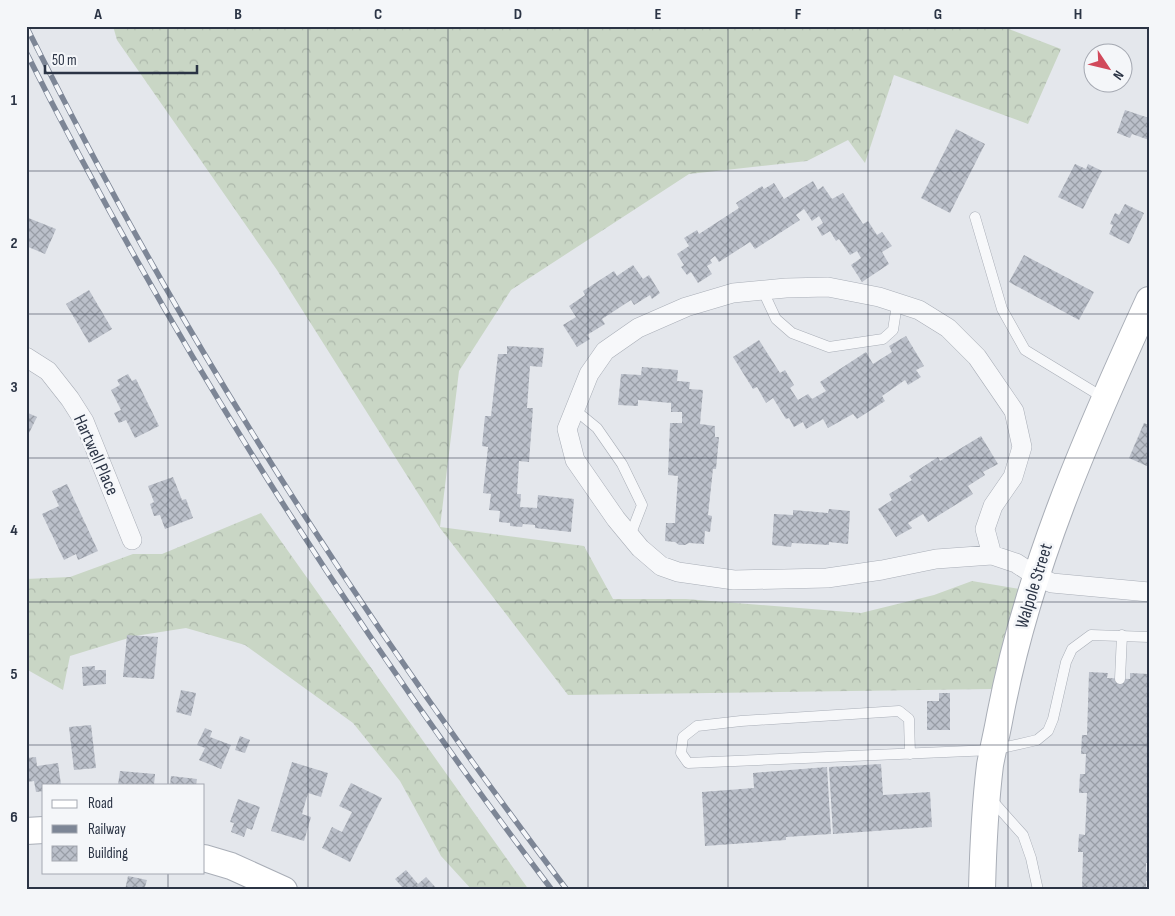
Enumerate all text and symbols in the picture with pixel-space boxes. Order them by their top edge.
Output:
text: A [93,5,102,24]
text: B [234,5,242,24]
text: C [374,5,382,24]
text: D [514,5,522,24]
text: E [655,5,662,24]
text: F [795,5,802,24]
text: G [934,5,942,24]
text: H [1074,5,1082,24]
scale bar [45,42,198,74]
north arrow [1082,42,1132,92]
text: 50 m [52,51,77,70]
text: N [1109,67,1127,83]
text: 1 [11,91,18,110]
text: 2 [10,234,18,253]
text: 3 [10,378,18,397]
street label: Hartwell Place [69,411,123,499]
text: 4 [10,521,18,540]
street label: Walpole Street [1011,540,1057,631]
text: 5 [10,665,18,684]
legend [42,784,205,874]
text: Road [88,794,113,813]
text: 6 [10,808,18,827]
text: Railway [88,820,126,839]
text: Building [88,844,128,863]

